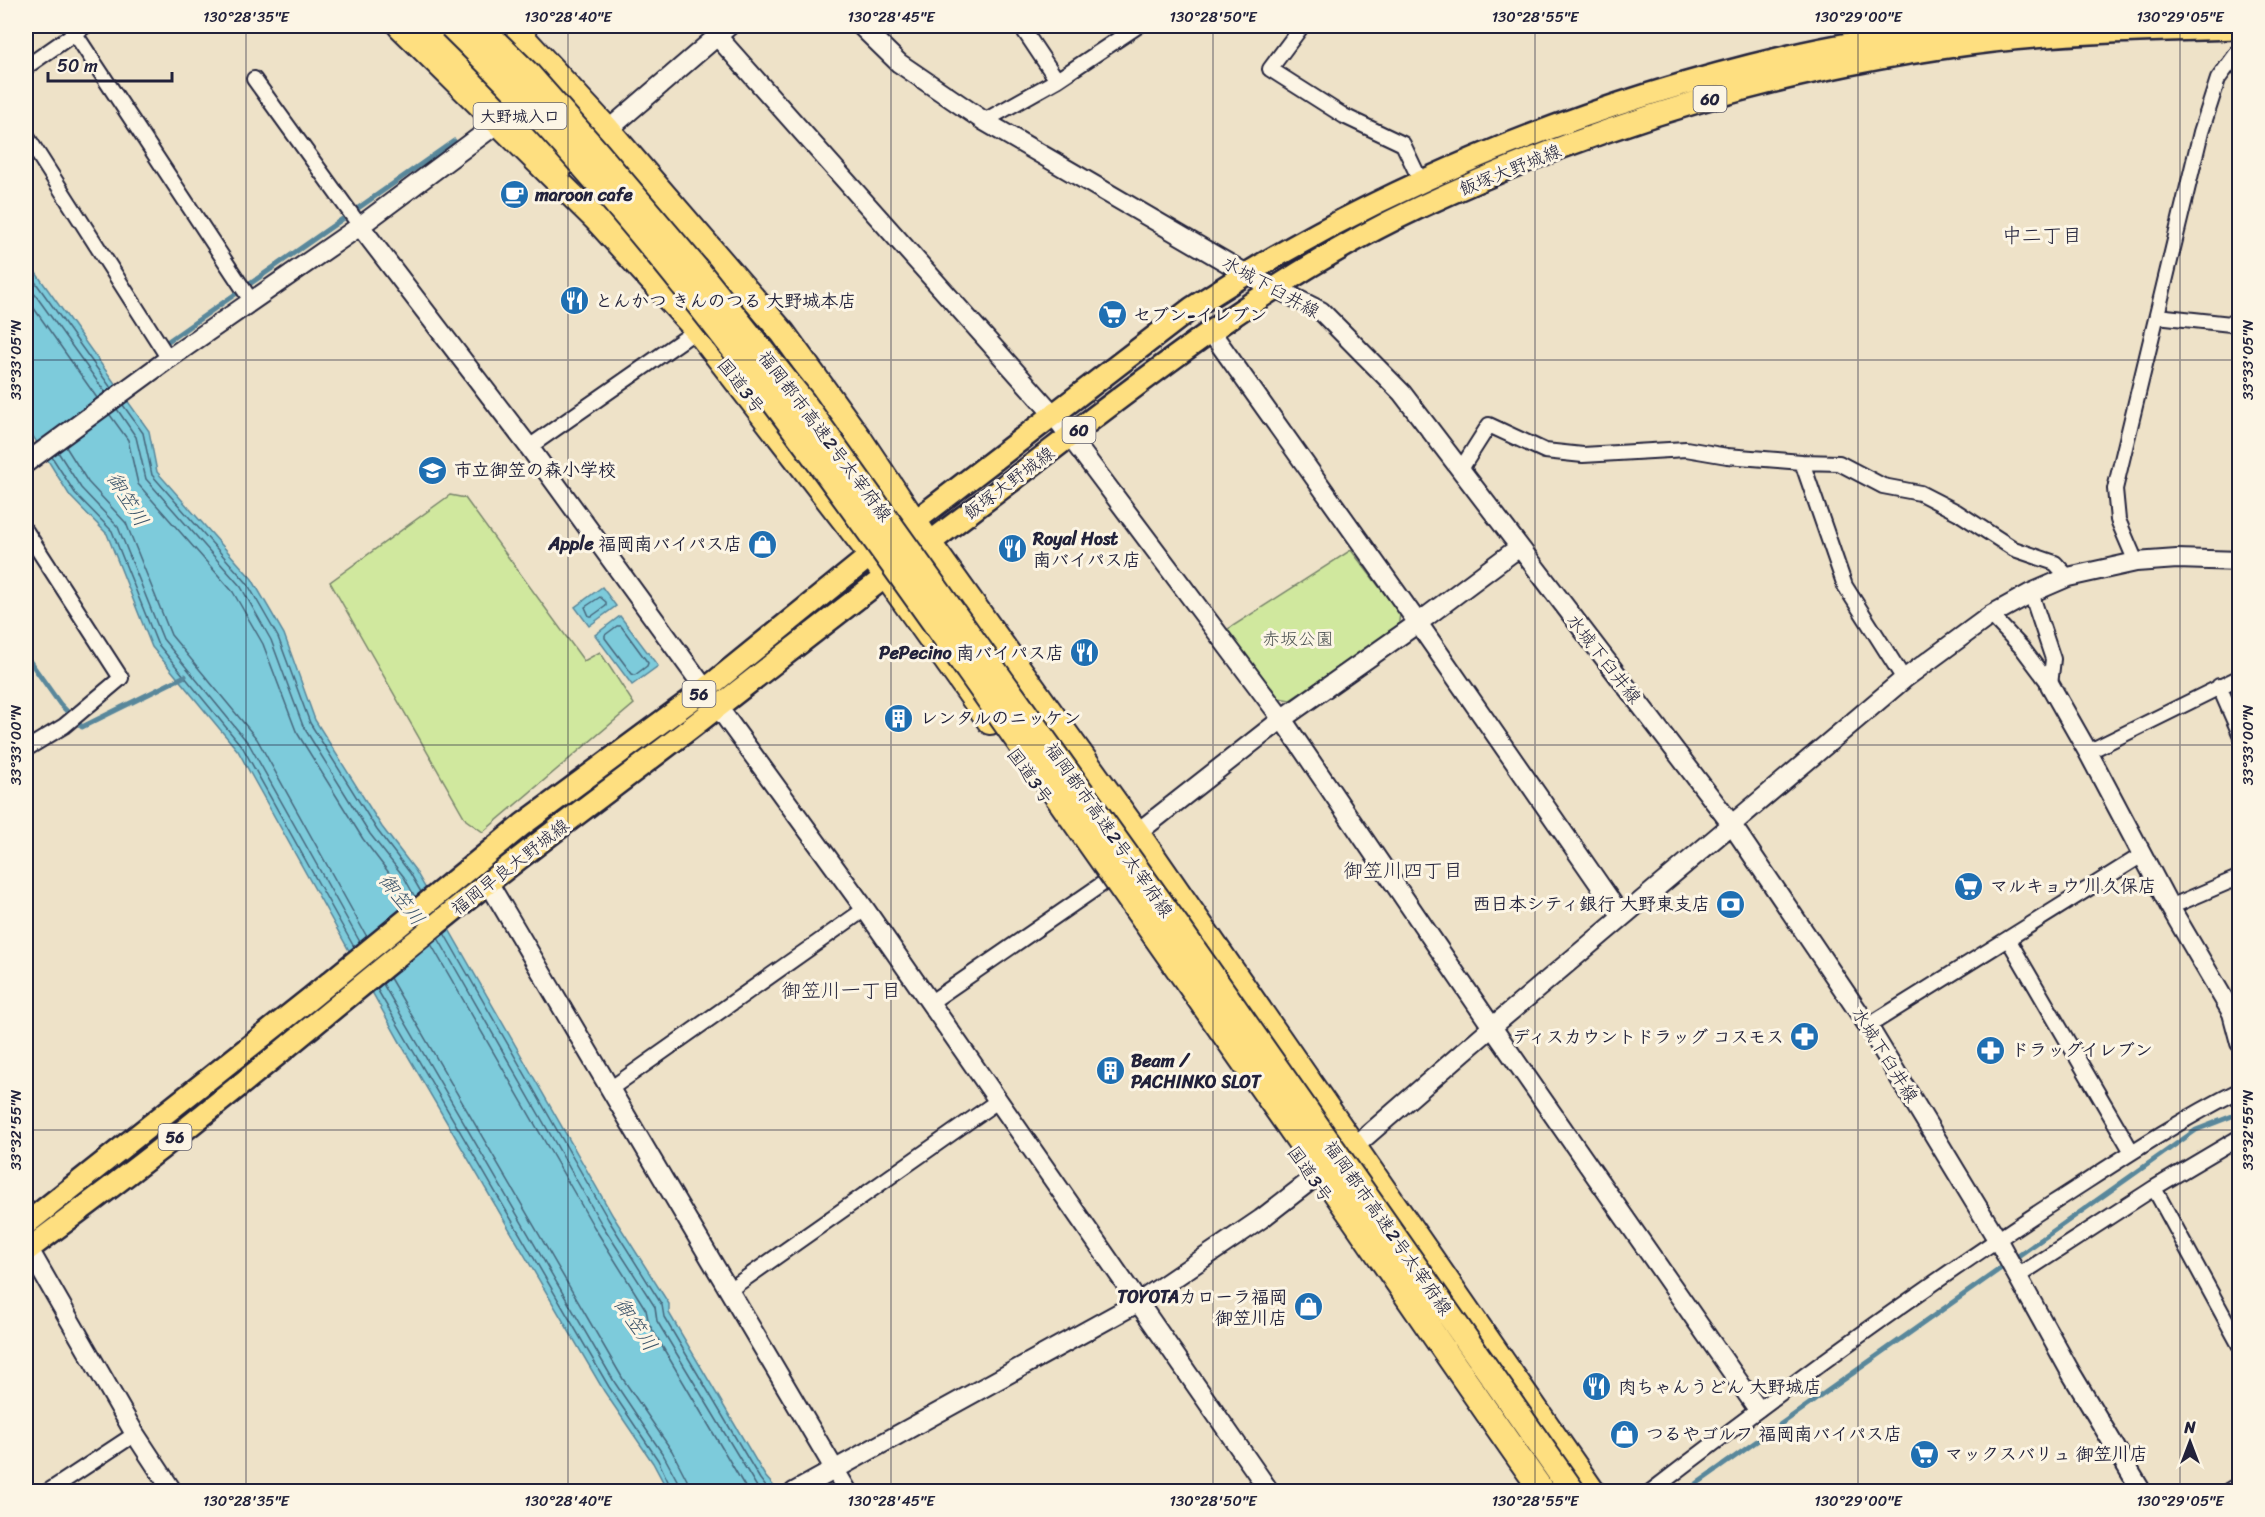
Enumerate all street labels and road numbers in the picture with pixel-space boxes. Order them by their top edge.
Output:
road number: 60 [1694,86,1726,112]
road number: 大野城入口 [474,103,566,129]
street label: 飯塚大野城線 [1454,135,1566,205]
street label: 水城下臼井線 [1216,247,1326,327]
street label: 福岡都市高速2号太宰府線 [750,343,900,529]
street label: 国道3号 [709,351,773,421]
road number: 60 [1062,417,1096,443]
street label: 飯塚大野城線 [956,438,1062,528]
street label: 水城下臼井線 [1558,607,1650,711]
road number: 56 [682,681,716,707]
street label: 福岡都市高速2号太宰府線 [1036,735,1182,925]
street label: 国道3号 [998,741,1062,811]
street label: 福岡早良大野城線 [443,810,577,924]
street label: 水城下臼井線 [1843,1001,1927,1109]
road number: 56 [158,1124,192,1150]
street label: 福岡都市高速2号太宰府線 [1315,1133,1461,1323]
street label: 国道3号 [1279,1139,1341,1209]

